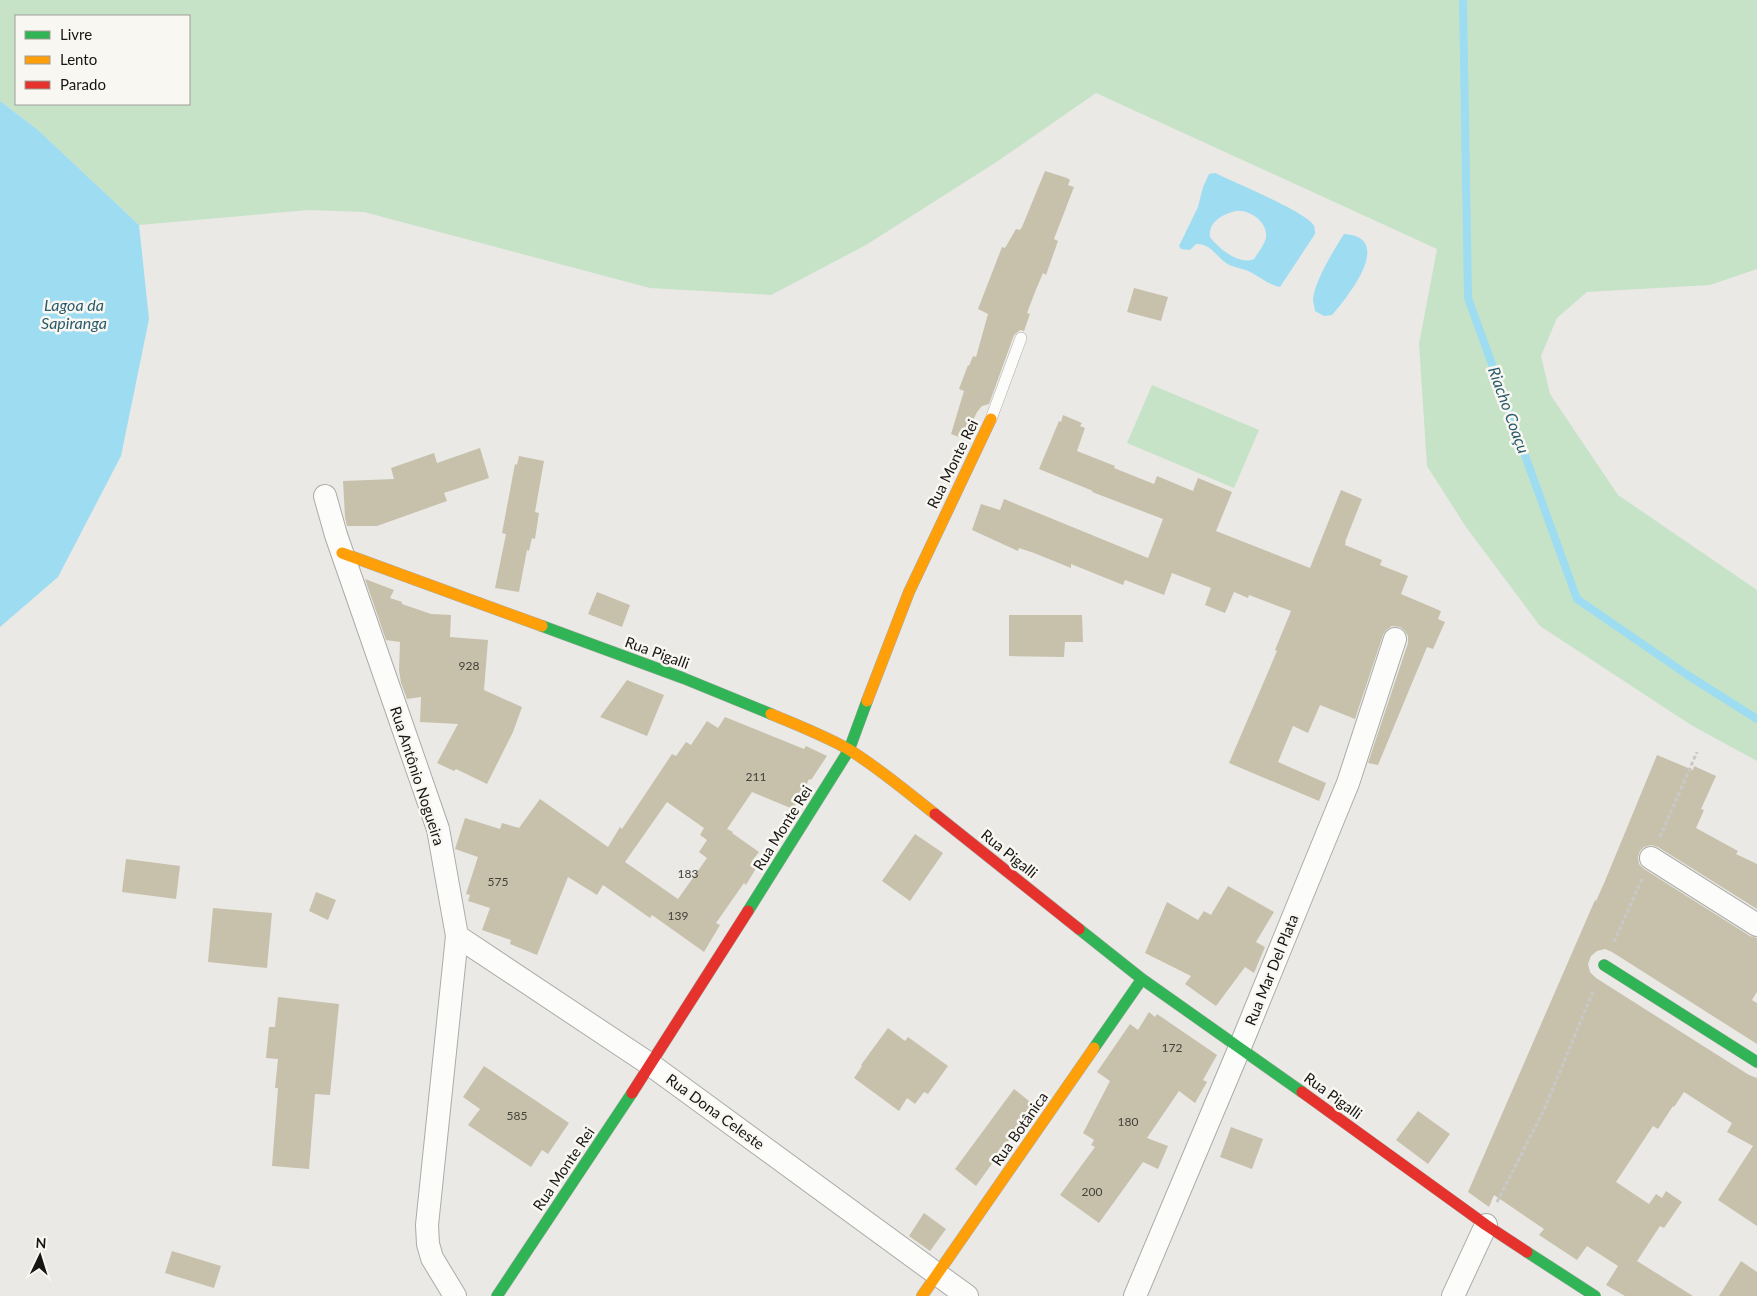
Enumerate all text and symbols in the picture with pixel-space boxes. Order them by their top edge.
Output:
legend [15,15,190,105]
text: Livre [60,25,92,43]
text: Lento [60,50,97,68]
text: Parado [60,75,106,93]
water label: Lagoa da Sapiranga [41,295,107,332]
water label: Riacho Coaçu [1485,364,1534,456]
street label: Rua Monte Rei [923,416,981,511]
street label: Rua Pigalli [623,632,692,672]
house number: 928 [459,658,479,673]
street label: Rua Antônio Nogueira [387,704,449,847]
house number: 211 [746,769,766,784]
street label: Rua Monte Rei [749,782,815,873]
street label: Rua Pigalli [978,825,1041,881]
house number: 183 [678,866,698,881]
house number: 575 [488,874,508,889]
house number: 139 [668,908,688,923]
street label: Rua Mar Del Plata [1241,911,1302,1028]
house number: 172 [1162,1040,1182,1055]
street label: Rua Pigalli [1301,1068,1366,1122]
street label: Rua Dona Celeste [663,1069,768,1153]
street label: Rua Botânica [987,1088,1051,1169]
house number: 585 [507,1108,527,1123]
house number: 180 [1118,1114,1138,1129]
street label: Rua Monte Rei [529,1123,598,1214]
house number: 200 [1082,1184,1102,1199]
north arrow [15,1231,65,1281]
text: N [35,1234,47,1251]

